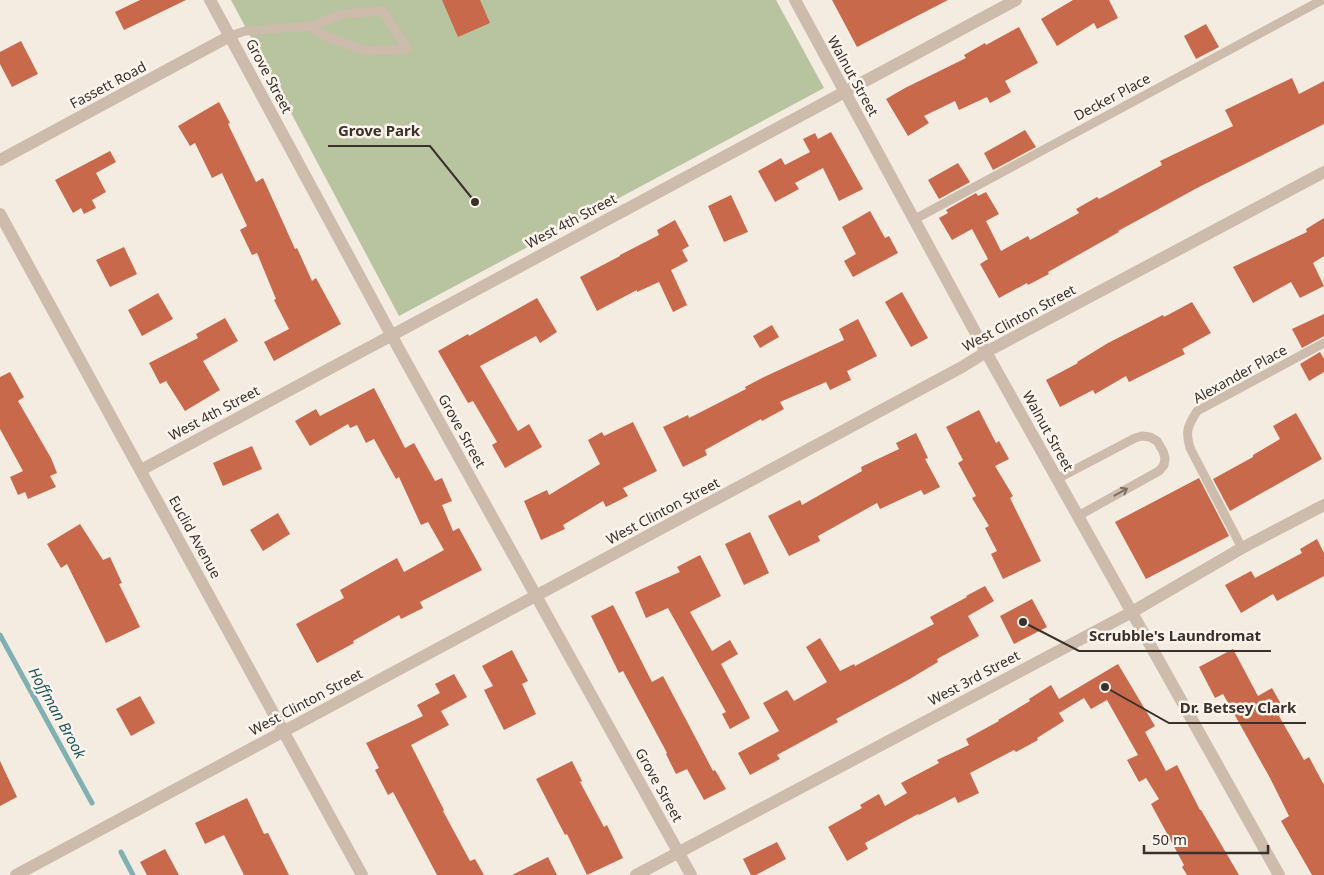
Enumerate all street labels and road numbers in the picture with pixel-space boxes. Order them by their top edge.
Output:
street label: Walnut Street [823,32,883,119]
street label: Grove Street [242,35,297,116]
street label: Fassett Road [66,56,149,113]
street label: Decker Place [1070,68,1153,125]
street label: West 4th Street [522,189,620,253]
street label: West Clinton Street [959,280,1079,355]
street label: Alexander Place [1189,340,1290,407]
street label: West 4th Street [165,381,263,445]
street label: Walnut Street [1018,387,1078,474]
street label: Grove Street [434,390,491,471]
street label: West Clinton Street [603,473,723,548]
street label: Euclid Avenue [165,492,226,582]
street label: West 3rd Street [925,645,1023,710]
street label: West Clinton Street [246,664,366,739]
street label: Grove Street [631,744,688,825]

